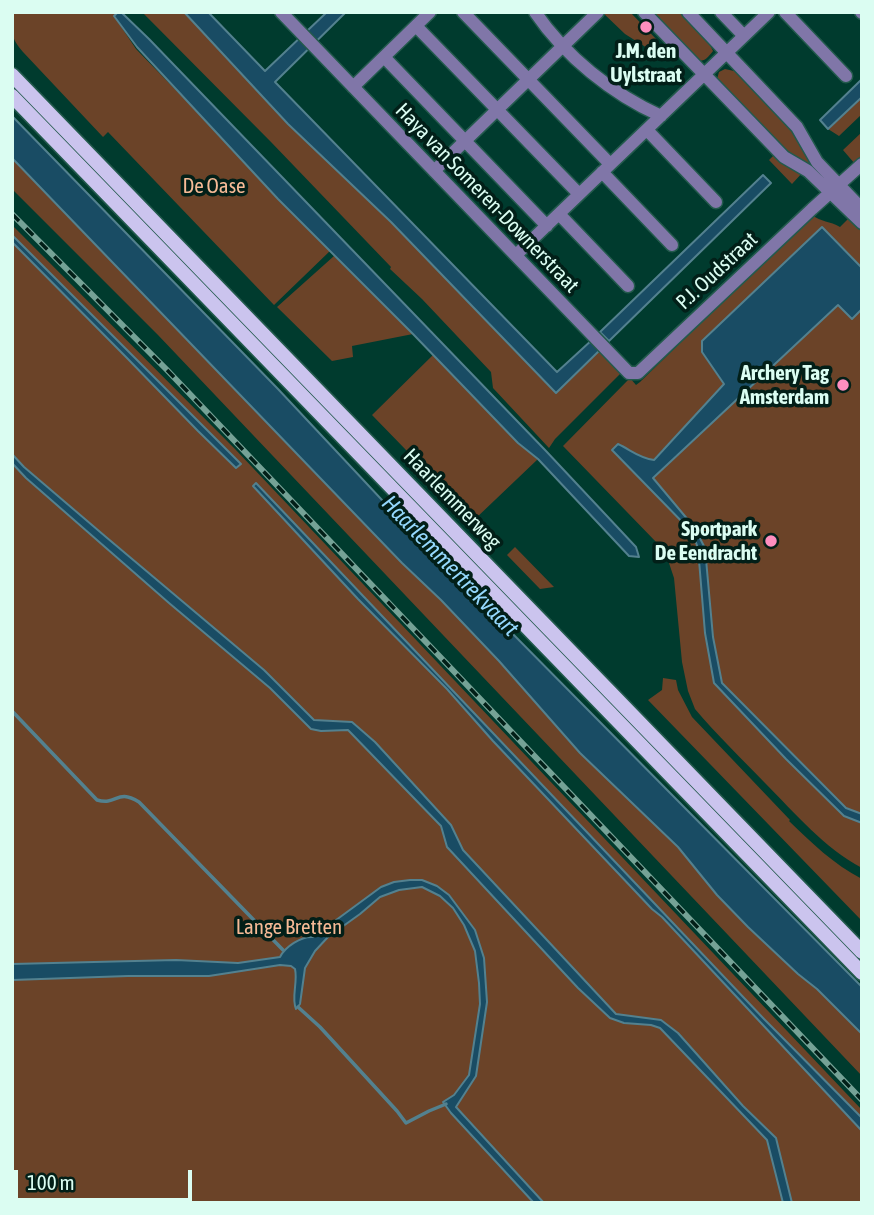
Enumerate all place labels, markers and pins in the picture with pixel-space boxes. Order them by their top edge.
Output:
marker: J.M. den Uylstraat [638,19,654,35]
place label: J.M. den Uylstraat [610,38,682,88]
place label: Archery Tag Amsterdam [740,360,829,410]
marker: Archery Tag Amsterdam [835,377,851,393]
place label: Sportpark De Eendracht [655,516,757,566]
marker: Sportpark De Eendracht [763,533,779,549]

